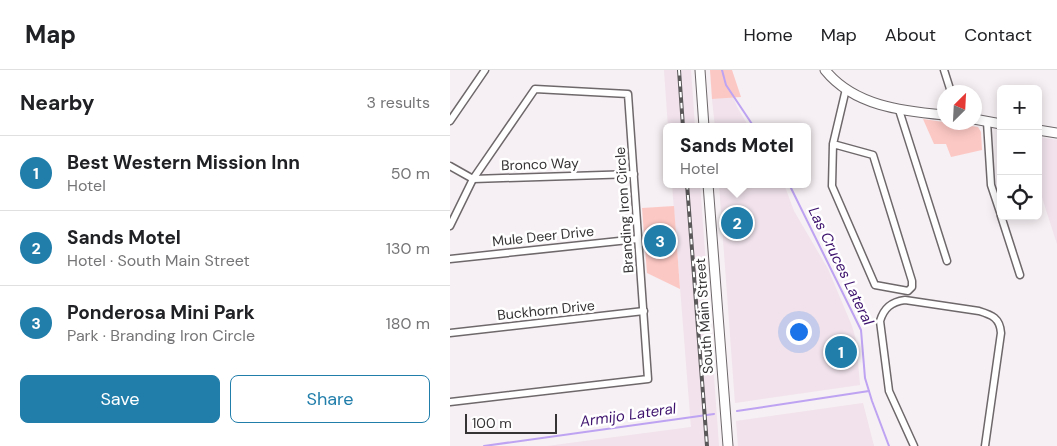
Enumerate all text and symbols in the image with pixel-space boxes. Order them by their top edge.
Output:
text: Map [25,19,76,50]
text: Home [743,23,793,47]
text: Map [821,23,857,47]
text: About [885,23,936,47]
text: Contact [964,23,1032,47]
north arrow [937,85,982,130]
map controls [997,85,1042,220]
button: + [997,85,1042,130]
text: Nearby [20,89,94,117]
text: 3 results [367,92,430,113]
popup [663,123,811,188]
button: − [997,130,1042,175]
text: Sands Motel [680,133,794,158]
street label: Branding Iron Circle [611,146,637,274]
text: Best Western Mission Inn [67,150,300,175]
street label: Bronco Way [501,154,579,174]
text: Hotel [680,158,719,179]
text: 1 [33,163,39,184]
text: 50 m [391,163,430,184]
text: Hotel [67,175,106,196]
button: locate [997,175,1042,220]
water label: Las Cruces Lateral [804,203,879,329]
pin: 2 [721,204,753,242]
street label: Mule Deer Drive [491,222,595,250]
pin: 3 [644,222,676,260]
text: Sands Motel [67,225,181,250]
text: 2 [31,238,41,259]
text: 130 m [386,238,430,259]
text: Hotel · South Main Street [67,250,250,271]
street label: South Main Street [691,258,717,374]
street label: Buckhorn Drive [496,296,596,324]
text: Ponderosa Mini Park [67,300,255,325]
text: 3 [31,313,41,334]
text: 180 m [386,313,430,334]
your location [786,319,812,345]
text: Park · Branding Iron Circle [67,325,255,346]
pin: 1 [825,333,857,371]
button: Save [20,375,220,423]
button: Share [230,375,430,423]
water label: Armijo Lateral [578,398,678,432]
scale bar [465,411,558,434]
text: 100 m [472,414,512,432]

